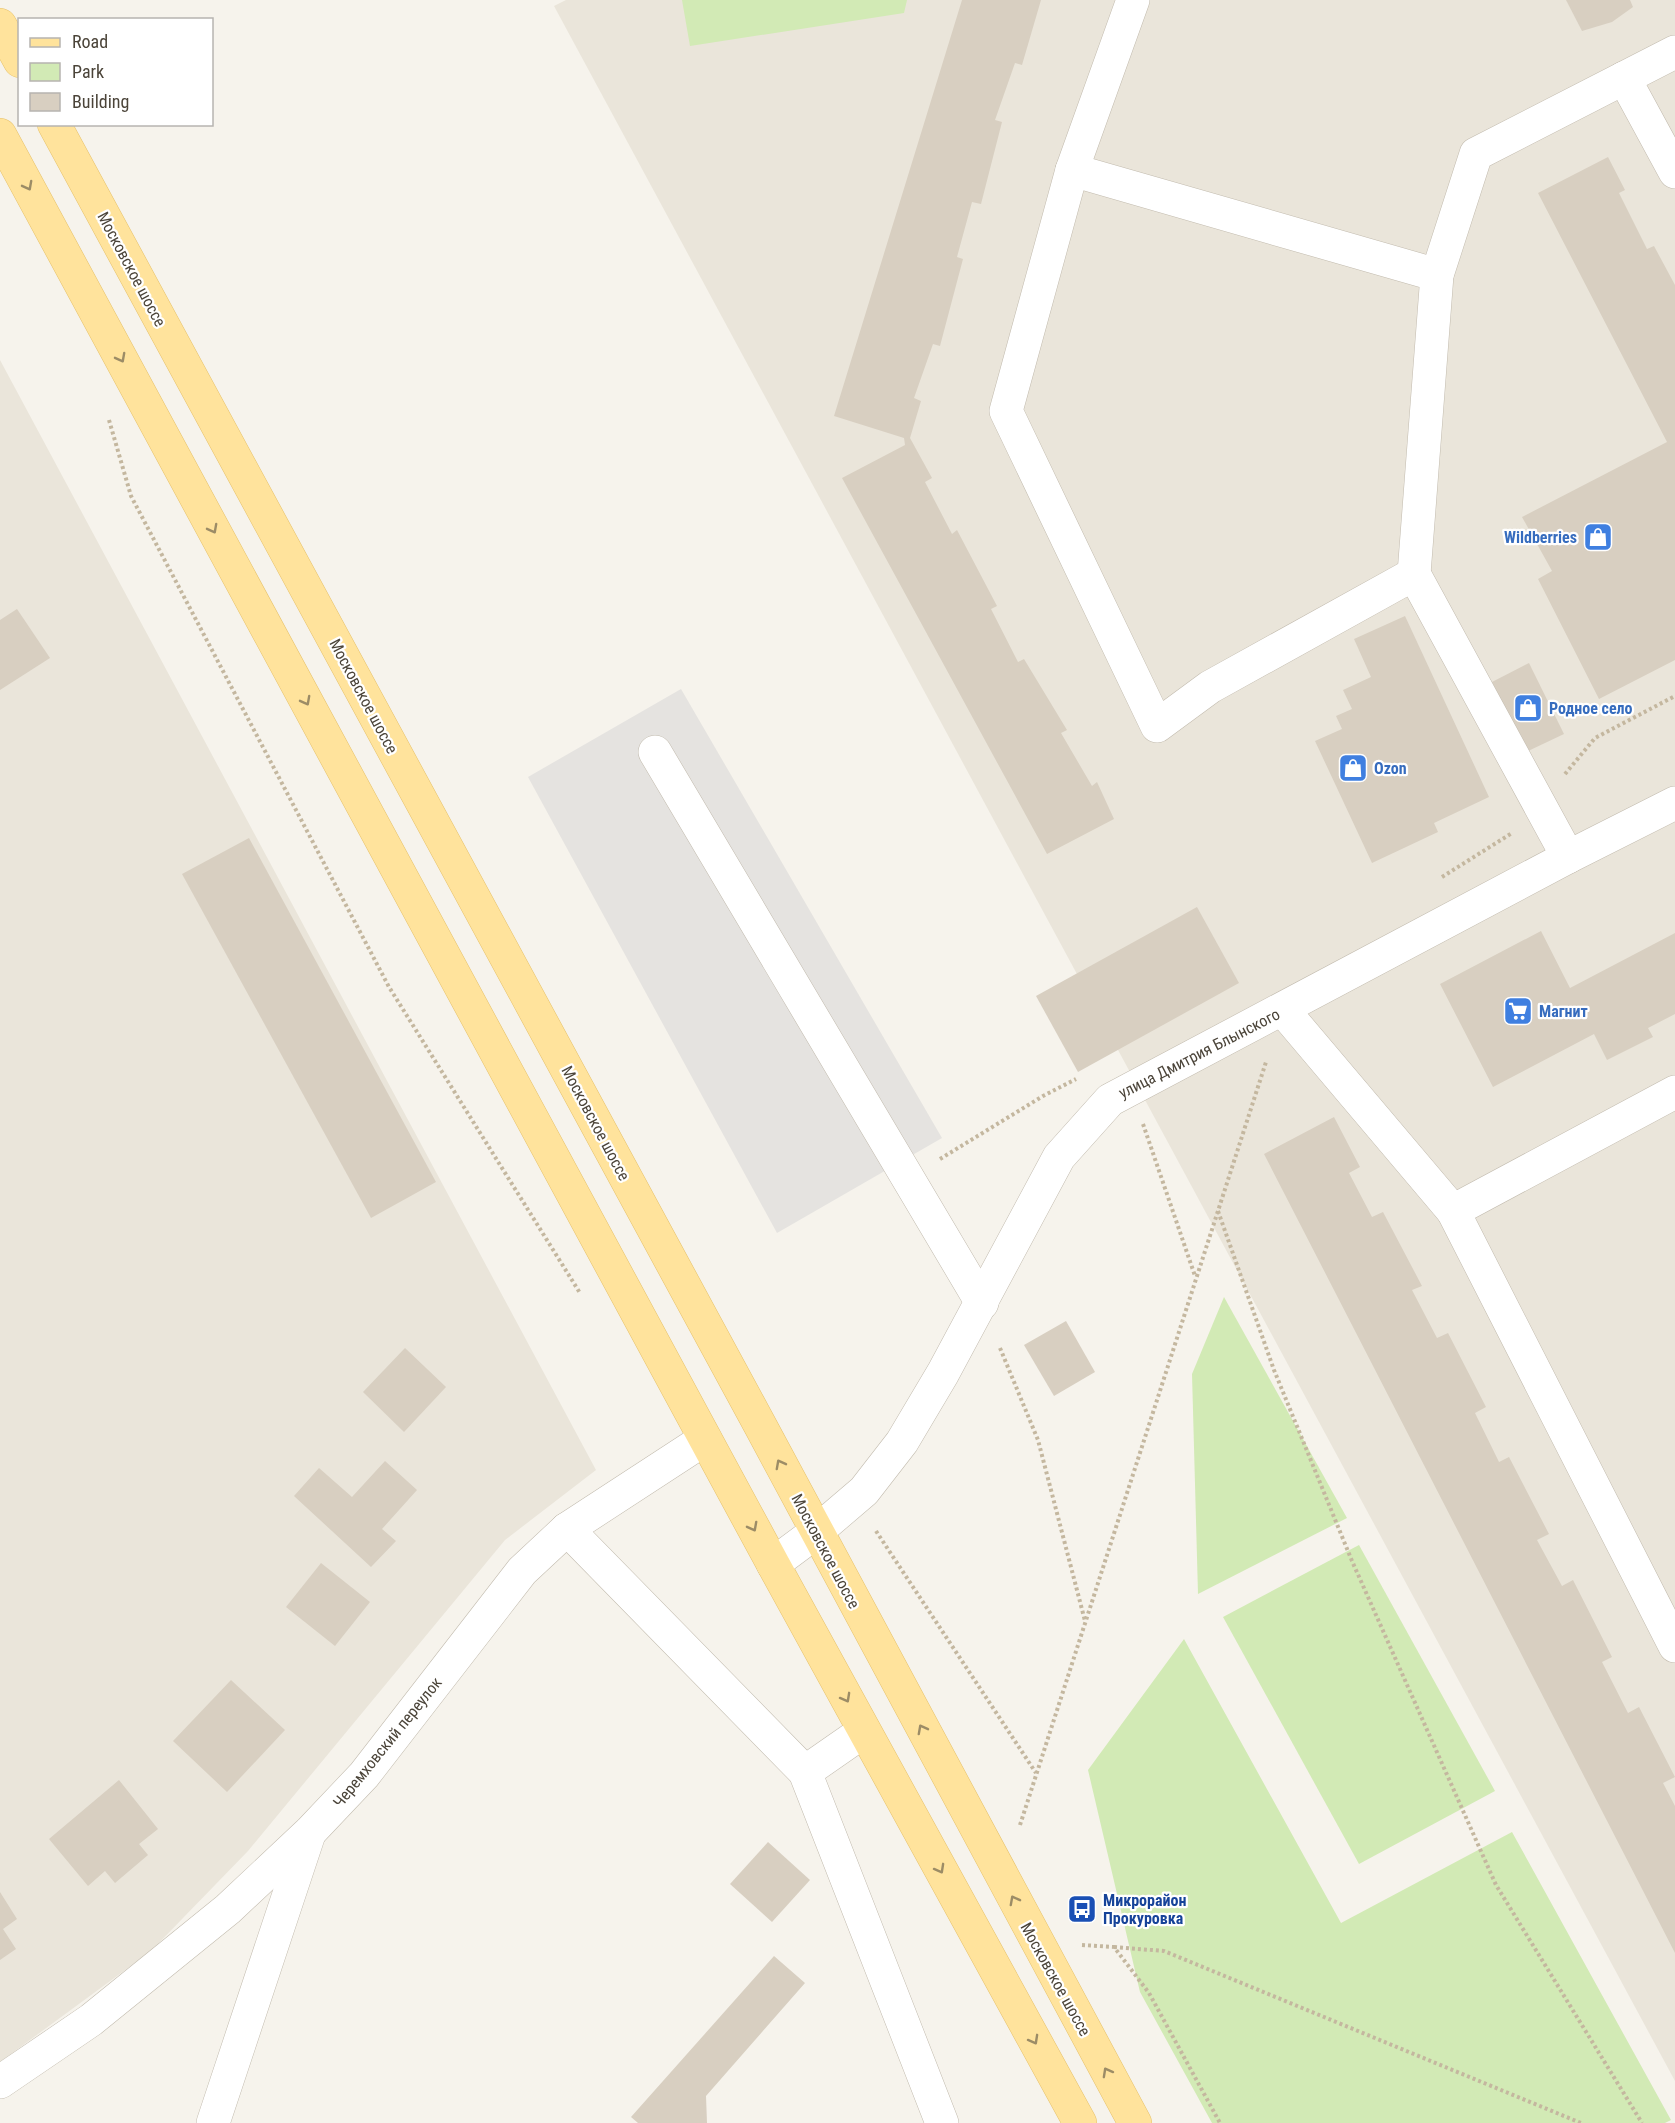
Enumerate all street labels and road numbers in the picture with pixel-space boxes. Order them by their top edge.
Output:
street label: Московское шоссе [93,209,170,330]
street label: Московское шоссе [325,636,402,757]
street label: улица Дмитрия Блынского [1115,1004,1283,1102]
street label: Московское шоссе [557,1063,634,1184]
street label: Московское шоссе [787,1491,864,1612]
street label: Черемховский переулок [329,1673,446,1811]
street label: Московское шоссе [1017,1919,1095,2039]

